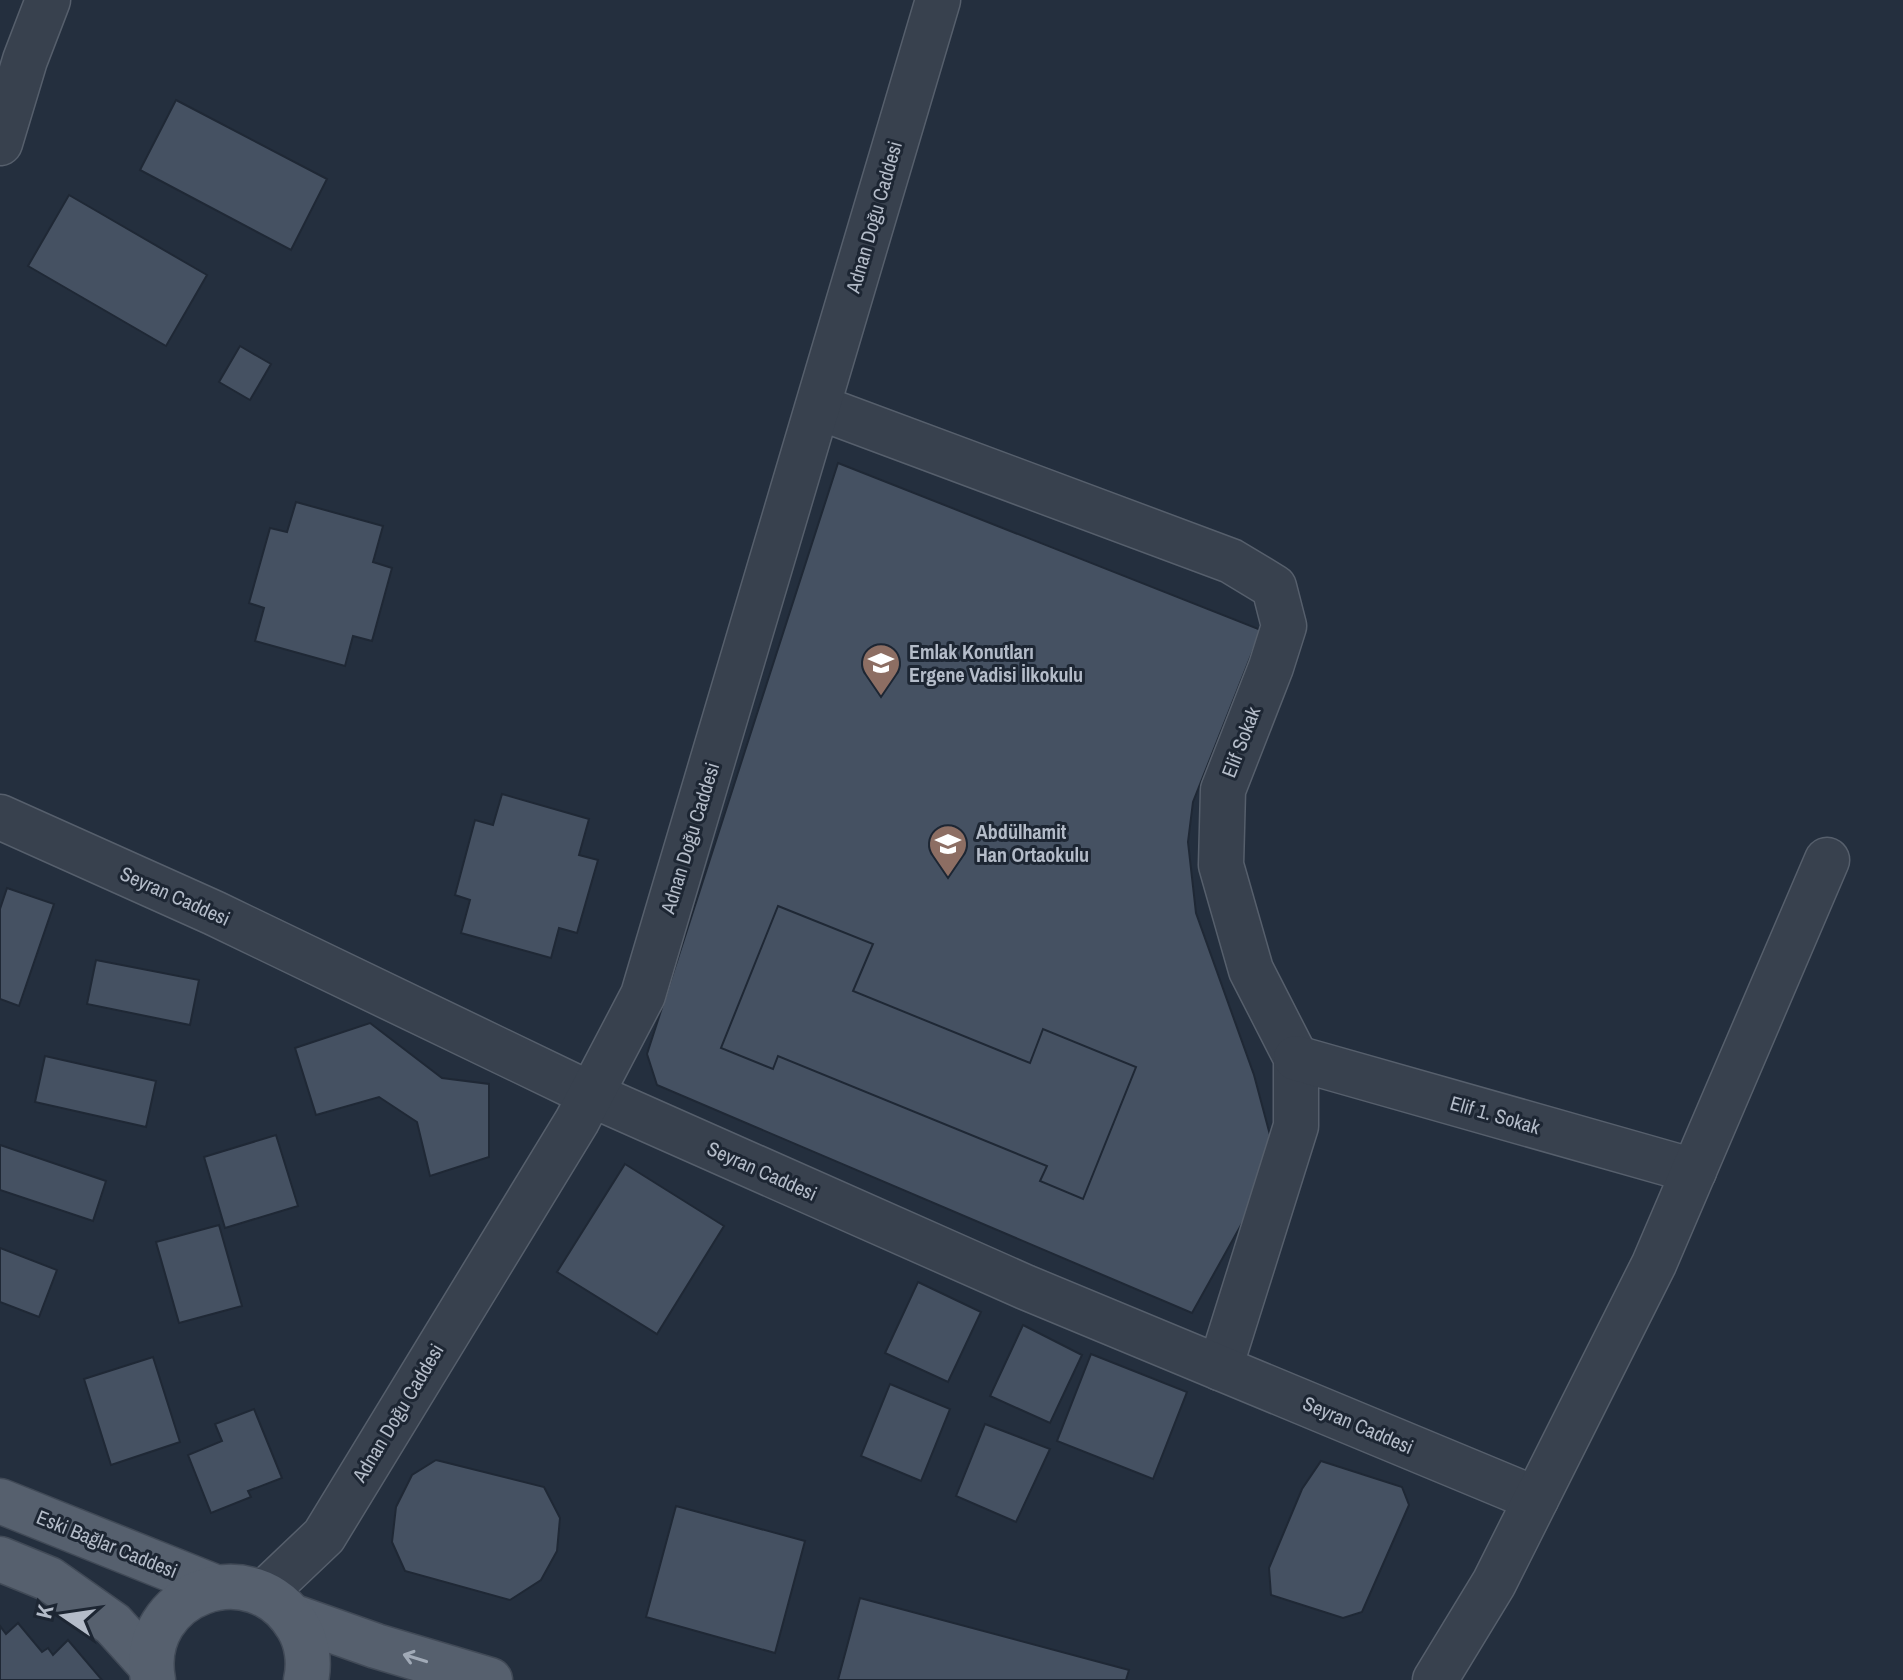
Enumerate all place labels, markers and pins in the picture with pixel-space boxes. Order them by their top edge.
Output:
place label: Emlak Konutları Ergene Vadisi İlkokulu [909,638,1083,688]
school or university icon: Emlak Konutları Ergene Vadisi İlkokulu [860,642,902,697]
place label: Abdülhamit Han Ortaokulu [976,818,1089,868]
school or university icon: Abdülhamit Han Ortaokulu [927,823,969,878]

